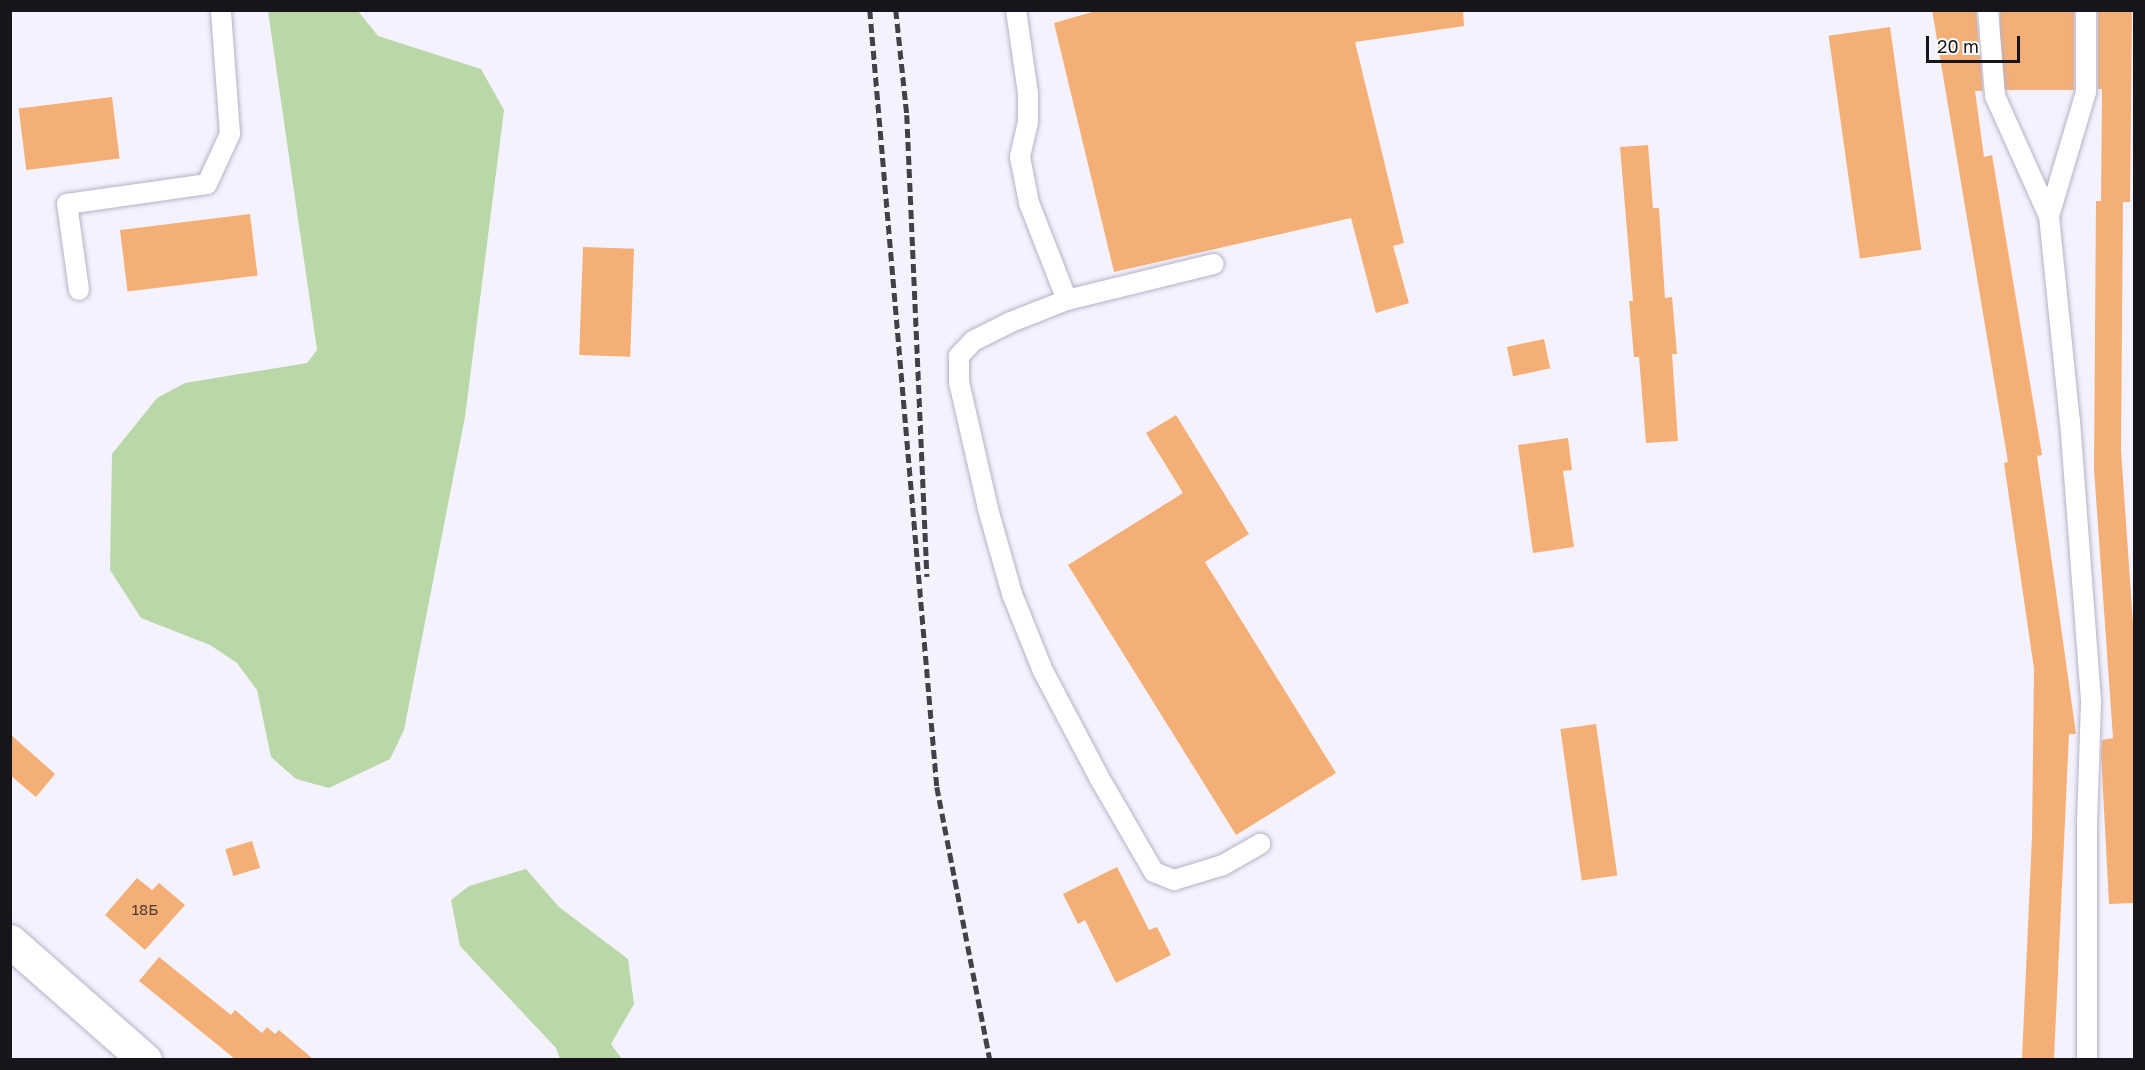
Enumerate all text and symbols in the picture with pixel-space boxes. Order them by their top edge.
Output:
scale bar [1929,24,2024,62]
text: 20 m [1937,35,1979,57]
house number: 18Б [132,901,158,919]

